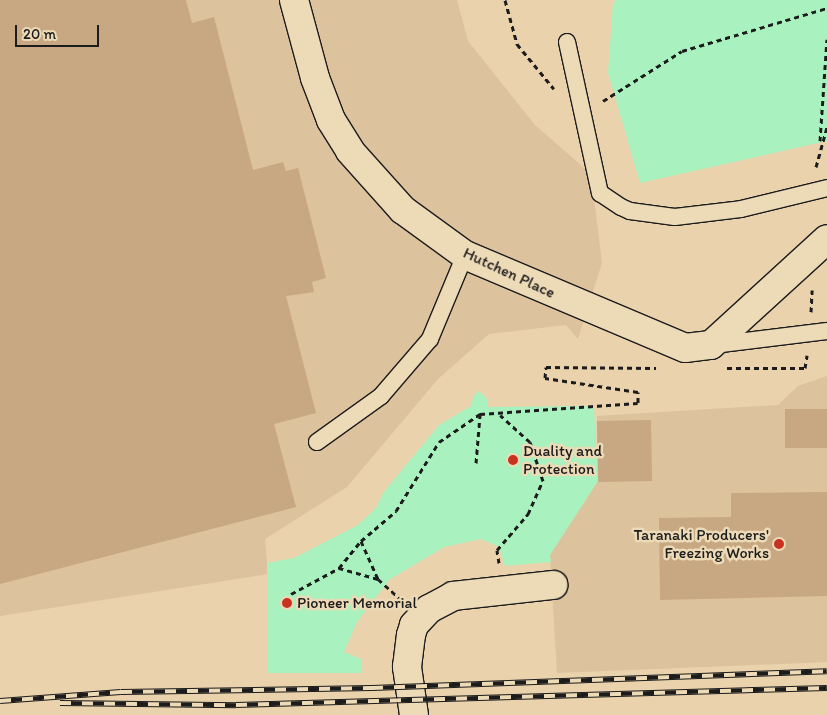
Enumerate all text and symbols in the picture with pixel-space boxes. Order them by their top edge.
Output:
scale bar [18,15,101,47]
text: 20 m [23,25,56,43]
street label: Hutchen Place [460,243,558,303]
place label: Duality and Protection [523,441,602,479]
marker: Duality and Protection [507,454,519,466]
place label: Taranaki Producers' Freezing Works [634,525,769,563]
marker: Taranaki Producers' Freezing Works [773,538,785,550]
place label: Pioneer Memorial [297,593,417,613]
marker: Pioneer Memorial [281,597,293,609]

